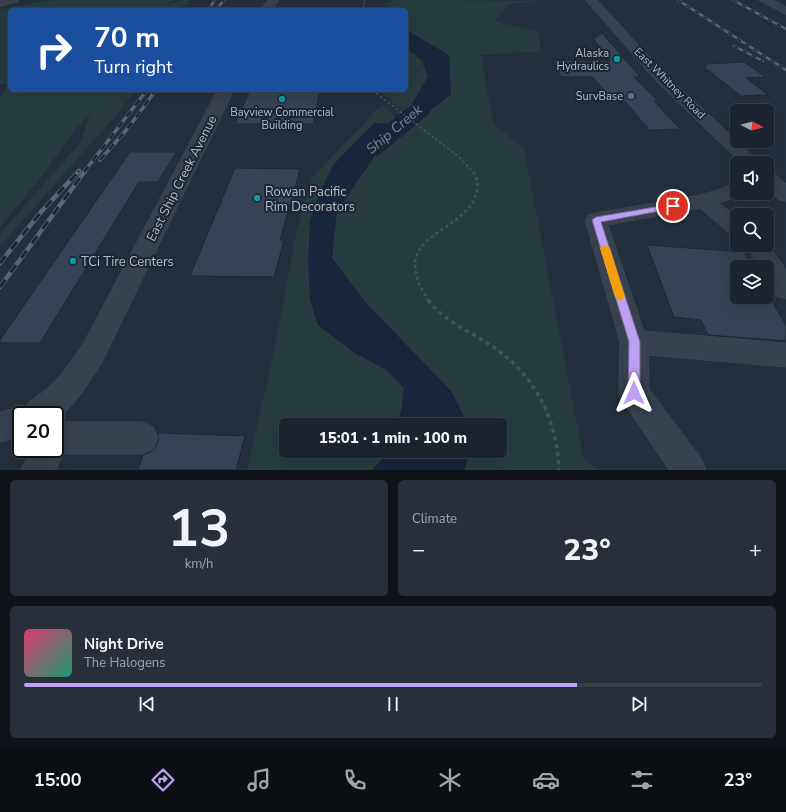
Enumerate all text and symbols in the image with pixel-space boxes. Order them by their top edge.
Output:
text: 70 m [94,19,160,57]
icon: right [28,24,80,76]
street label: East Whitney Road [631,44,709,122]
place label: Alaska Hydraulics [557,46,609,74]
marker: Alaska Hydraulics [612,54,622,64]
text: Turn right [94,55,173,79]
place label: SurvBase [576,89,623,104]
marker: SurvBase [626,91,636,101]
marker: Bayview Commercial Building [277,94,287,104]
water label: Ship Creek [362,100,427,158]
north arrow [730,104,774,148]
map controls [730,104,774,304]
place label: Bayview Commercial Building [230,105,335,133]
street label: East Ship Creek Avenue [142,112,221,244]
button: sound [730,156,774,200]
place label: Rowan Pacific Rim Decorators [265,183,355,216]
pin [656,189,690,223]
marker: Rowan Pacific Rim Decorators [252,193,262,203]
icon: arrive [662,195,684,217]
button: search [730,208,774,252]
place label: TCi Tire Centers [81,253,174,271]
marker: TCi Tire Centers [68,256,78,266]
button: layers [730,260,774,304]
position arrow [613,372,655,414]
speed limit sign: 20 [12,406,64,458]
text: 15:01 · 1 min · 100 m [319,428,467,448]
text: 13 [168,493,230,564]
text: Climate [412,510,457,528]
text: 23° [563,530,611,571]
text: − [412,535,425,565]
text: + [749,535,762,565]
text: km/h [185,555,213,573]
text: Night Drive [84,634,164,654]
text: The Halogens [84,654,165,672]
icon: previous [136,693,158,715]
icon: pause [382,693,404,715]
icon: next [628,693,650,715]
icon: directions [149,766,177,794]
icon: music [245,766,273,794]
icon: phone [341,766,369,794]
icon: climate [436,766,464,794]
icon: car [532,766,560,794]
icon: filters [628,766,656,794]
text: 15:00 [34,768,82,792]
text: 23° [724,768,752,792]

